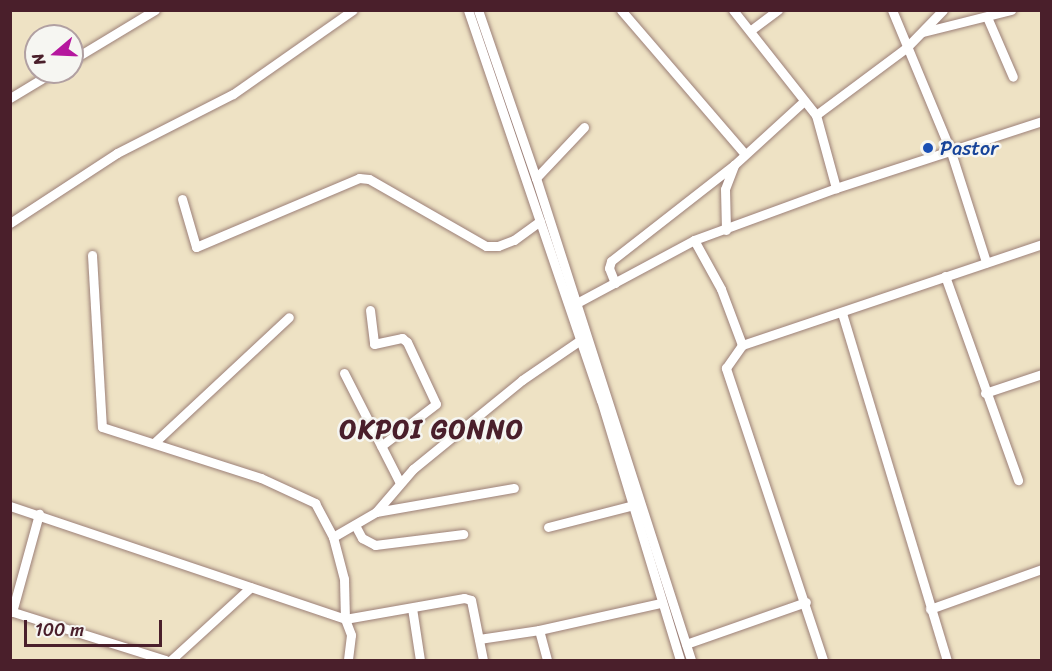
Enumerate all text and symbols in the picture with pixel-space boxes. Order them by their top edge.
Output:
north arrow [24,24,84,84]
text: N [23,49,54,69]
place label: Pastor [940,136,998,160]
marker: Pastor [921,141,935,155]
district label: OKPOI GONNO [341,414,523,446]
scale bar [27,608,165,646]
text: 100 m [35,614,84,646]

